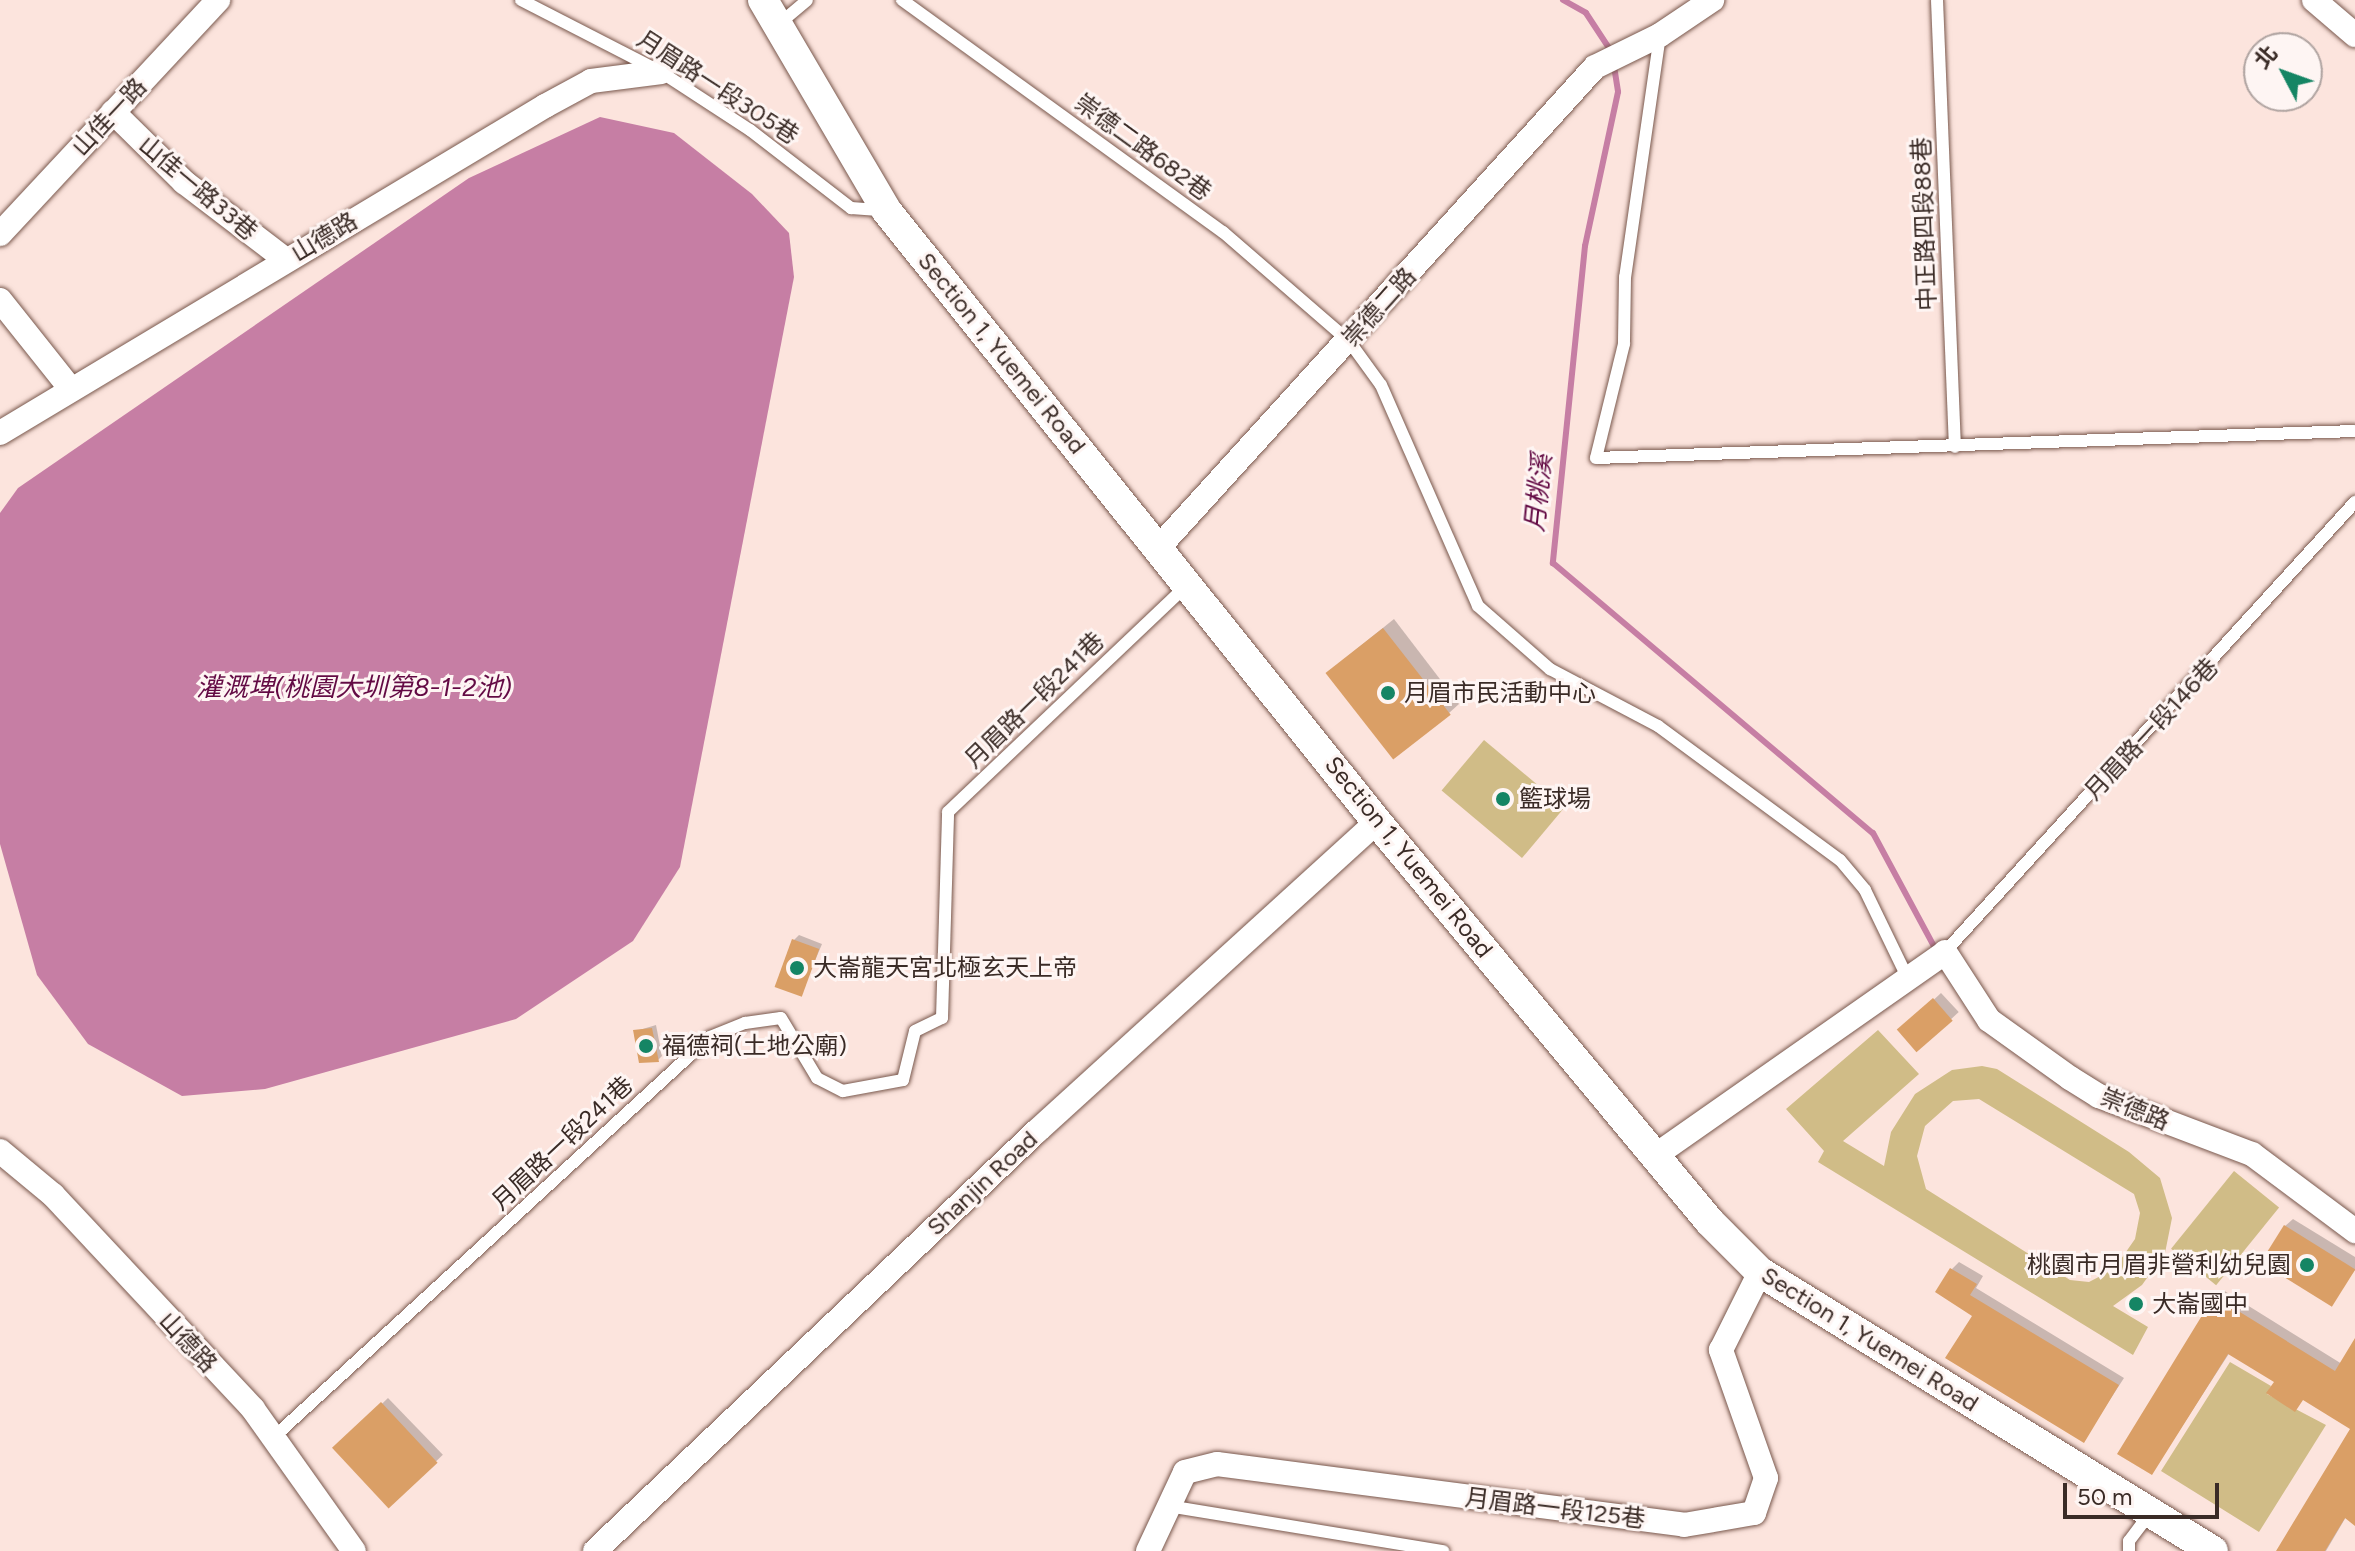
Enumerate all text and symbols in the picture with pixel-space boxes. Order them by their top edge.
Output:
street label: 月眉路一段305巷 [632,24,804,150]
north arrow [2243,32,2323,112]
text: 北 [2249,40,2283,74]
street label: 山佳一路 [66,72,152,162]
street label: 崇德二路682巷 [1069,88,1217,206]
street label: 山佳一路33巷 [133,130,263,246]
street label: 中正路四段88巷 [1907,137,1941,311]
street label: 山德路 [286,206,362,268]
street label: Section 1, Yuemei Road [912,247,1092,459]
street label: 崇德二路 [1336,262,1422,352]
water label: 月桃溪 [1519,453,1559,533]
street label: 月眉路一段241巷 [958,626,1110,774]
street label: 月眉路一段146巷 [2078,652,2224,806]
water label: 灌溉埤(桃園大圳第8-1-2池) [196,672,512,704]
place label: 月眉市民活動中心 [1404,679,1596,707]
marker: 月眉市民活動中心 [1379,684,1397,702]
street label: Section 1, Yuemei Road [1319,751,1499,963]
place label: 籃球場 [1519,785,1591,813]
marker: 籃球場 [1494,790,1512,808]
place label: 大崙龍天宮北極玄天上帝 [813,954,1077,982]
marker: 大崙龍天宮北極玄天上帝 [788,959,806,977]
place label: 福德祠(土地公廟) [662,1032,847,1060]
marker: 福德祠(土地公廟) [637,1037,655,1055]
street label: 月眉路一段241巷 [486,1070,638,1216]
street label: 崇德路 [2096,1082,2174,1136]
street label: Shanjin Road [921,1125,1043,1241]
place label: 桃園市月眉非營利幼兒園 [2027,1251,2291,1279]
marker: 桃園市月眉非營利幼兒園 [2298,1256,2316,1274]
street label: Section 1, Yuemei Road [1756,1260,1984,1418]
place label: 大崙國中 [2152,1290,2248,1318]
marker: 大崙國中 [2127,1295,2145,1313]
street label: 山德路 [153,1306,223,1378]
scale bar [2067,1467,2223,1517]
text: 50 m [2077,1482,2133,1511]
street label: 月眉路一段125巷 [1463,1483,1647,1533]

